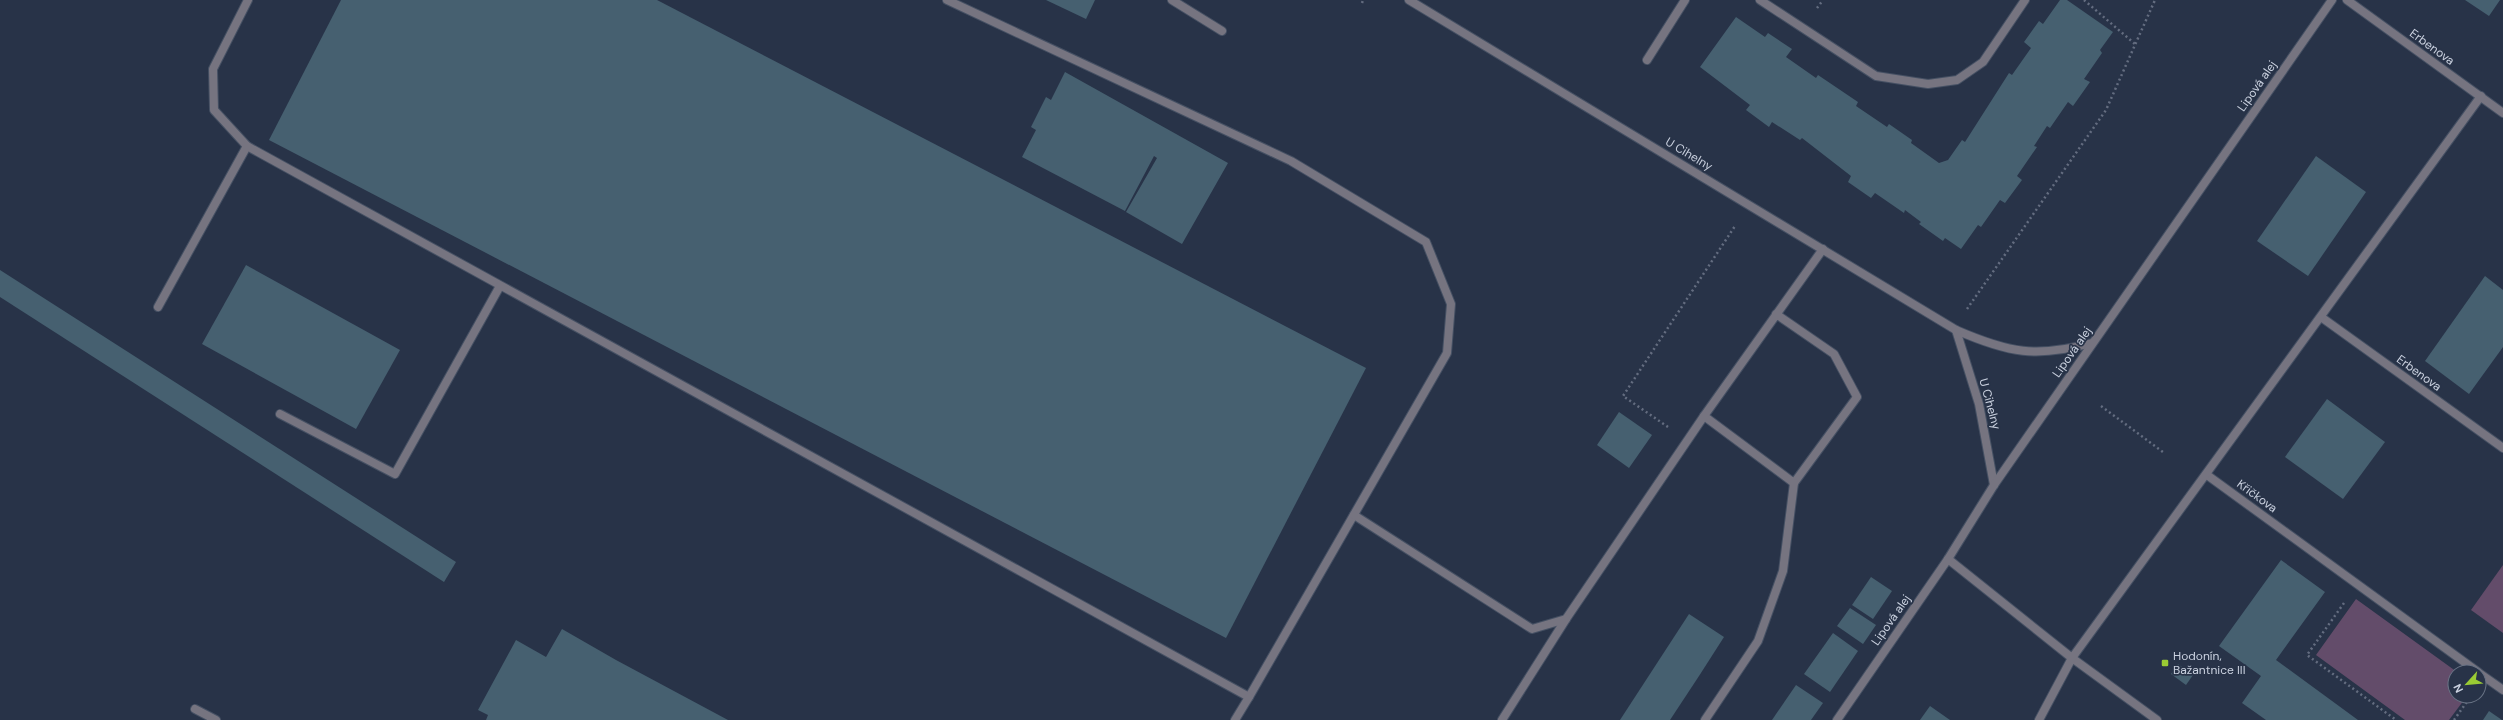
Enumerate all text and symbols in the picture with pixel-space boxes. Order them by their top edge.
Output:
street label: Erbenova [2406,25,2458,69]
street label: Lipová alej [2234,58,2280,114]
street label: U Cihelny [1662,134,1716,174]
street label: Lipová alej [2049,324,2095,380]
street label: Erbenova [2393,351,2445,395]
street label: U Cihelny [1976,377,2005,432]
street label: Křičkova [2234,476,2280,516]
street label: Lipová alej [1868,592,1914,648]
place label: Hodonín, Bažantnice III [2173,648,2245,678]
marker: Hodonín, Bažantnice III [2160,658,2170,668]
north arrow [2447,664,2487,704]
text: N [2450,682,2466,695]

